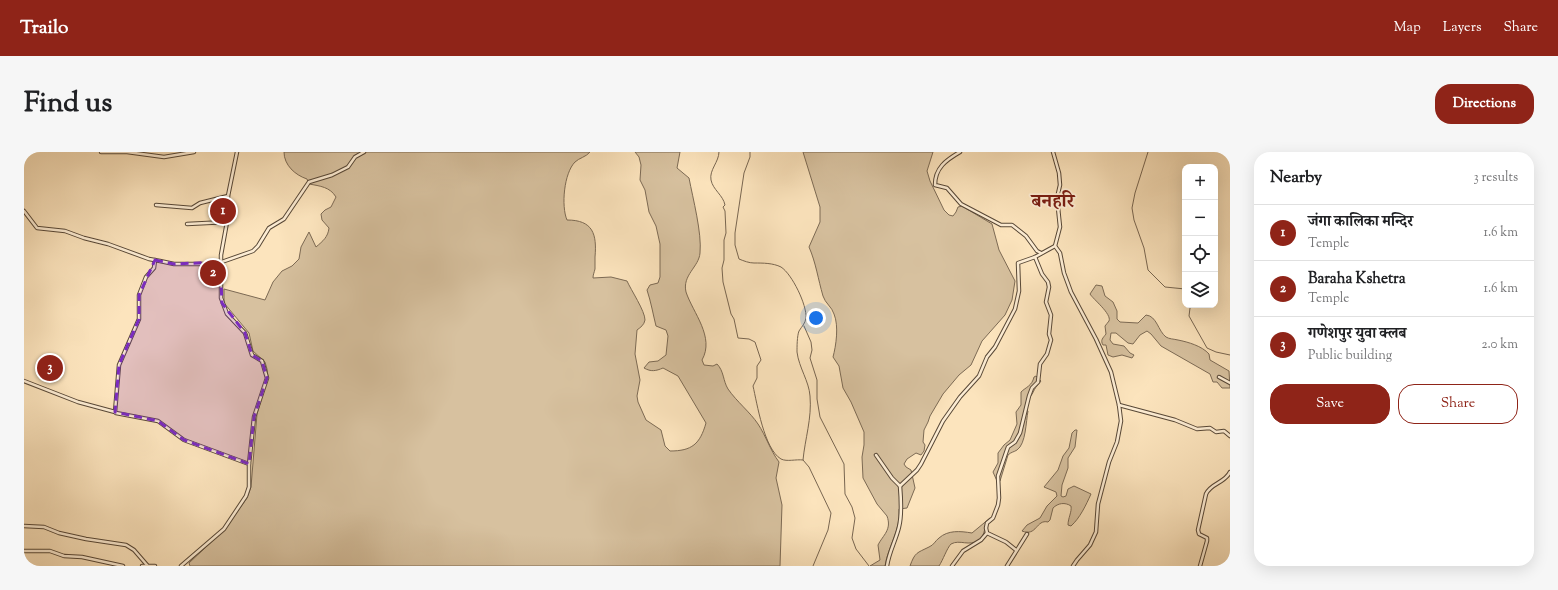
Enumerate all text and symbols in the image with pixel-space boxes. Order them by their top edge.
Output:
text: Trailo [20,15,68,42]
text: Map [1394,18,1421,38]
text: Layers [1443,18,1481,38]
text: Share [1503,18,1538,38]
text: Find us [24,84,112,124]
button: Directions [1435,84,1534,124]
map controls [1182,164,1218,308]
button: + [1182,164,1218,200]
text: Nearby [1270,166,1322,190]
text: 3 results [1473,169,1518,187]
district label: बनहरि [1030,189,1076,216]
pin: 1 [210,196,236,226]
button: − [1182,200,1218,236]
text: जंगा कालिका मन्दिर [1308,212,1413,233]
text: 1 [1281,224,1285,242]
text: 1.6 km [1483,224,1518,242]
text: Temple [1308,235,1349,253]
button: locate [1182,236,1218,272]
pin: 2 [200,258,226,288]
text: Baraha Kshetra [1308,269,1406,290]
button: layers [1182,272,1218,308]
text: 2 [1280,280,1286,298]
text: 1.6 km [1483,280,1518,298]
text: Temple [1308,290,1349,308]
your location [806,308,826,328]
text: गणेशपुर युवा क्लब [1308,324,1406,345]
text: 3 [1280,336,1286,354]
text: 2.0 km [1482,336,1518,354]
text: Public building [1308,347,1392,365]
pin: 3 [37,353,63,383]
button: Save [1270,384,1390,424]
button: Share [1398,384,1518,424]

